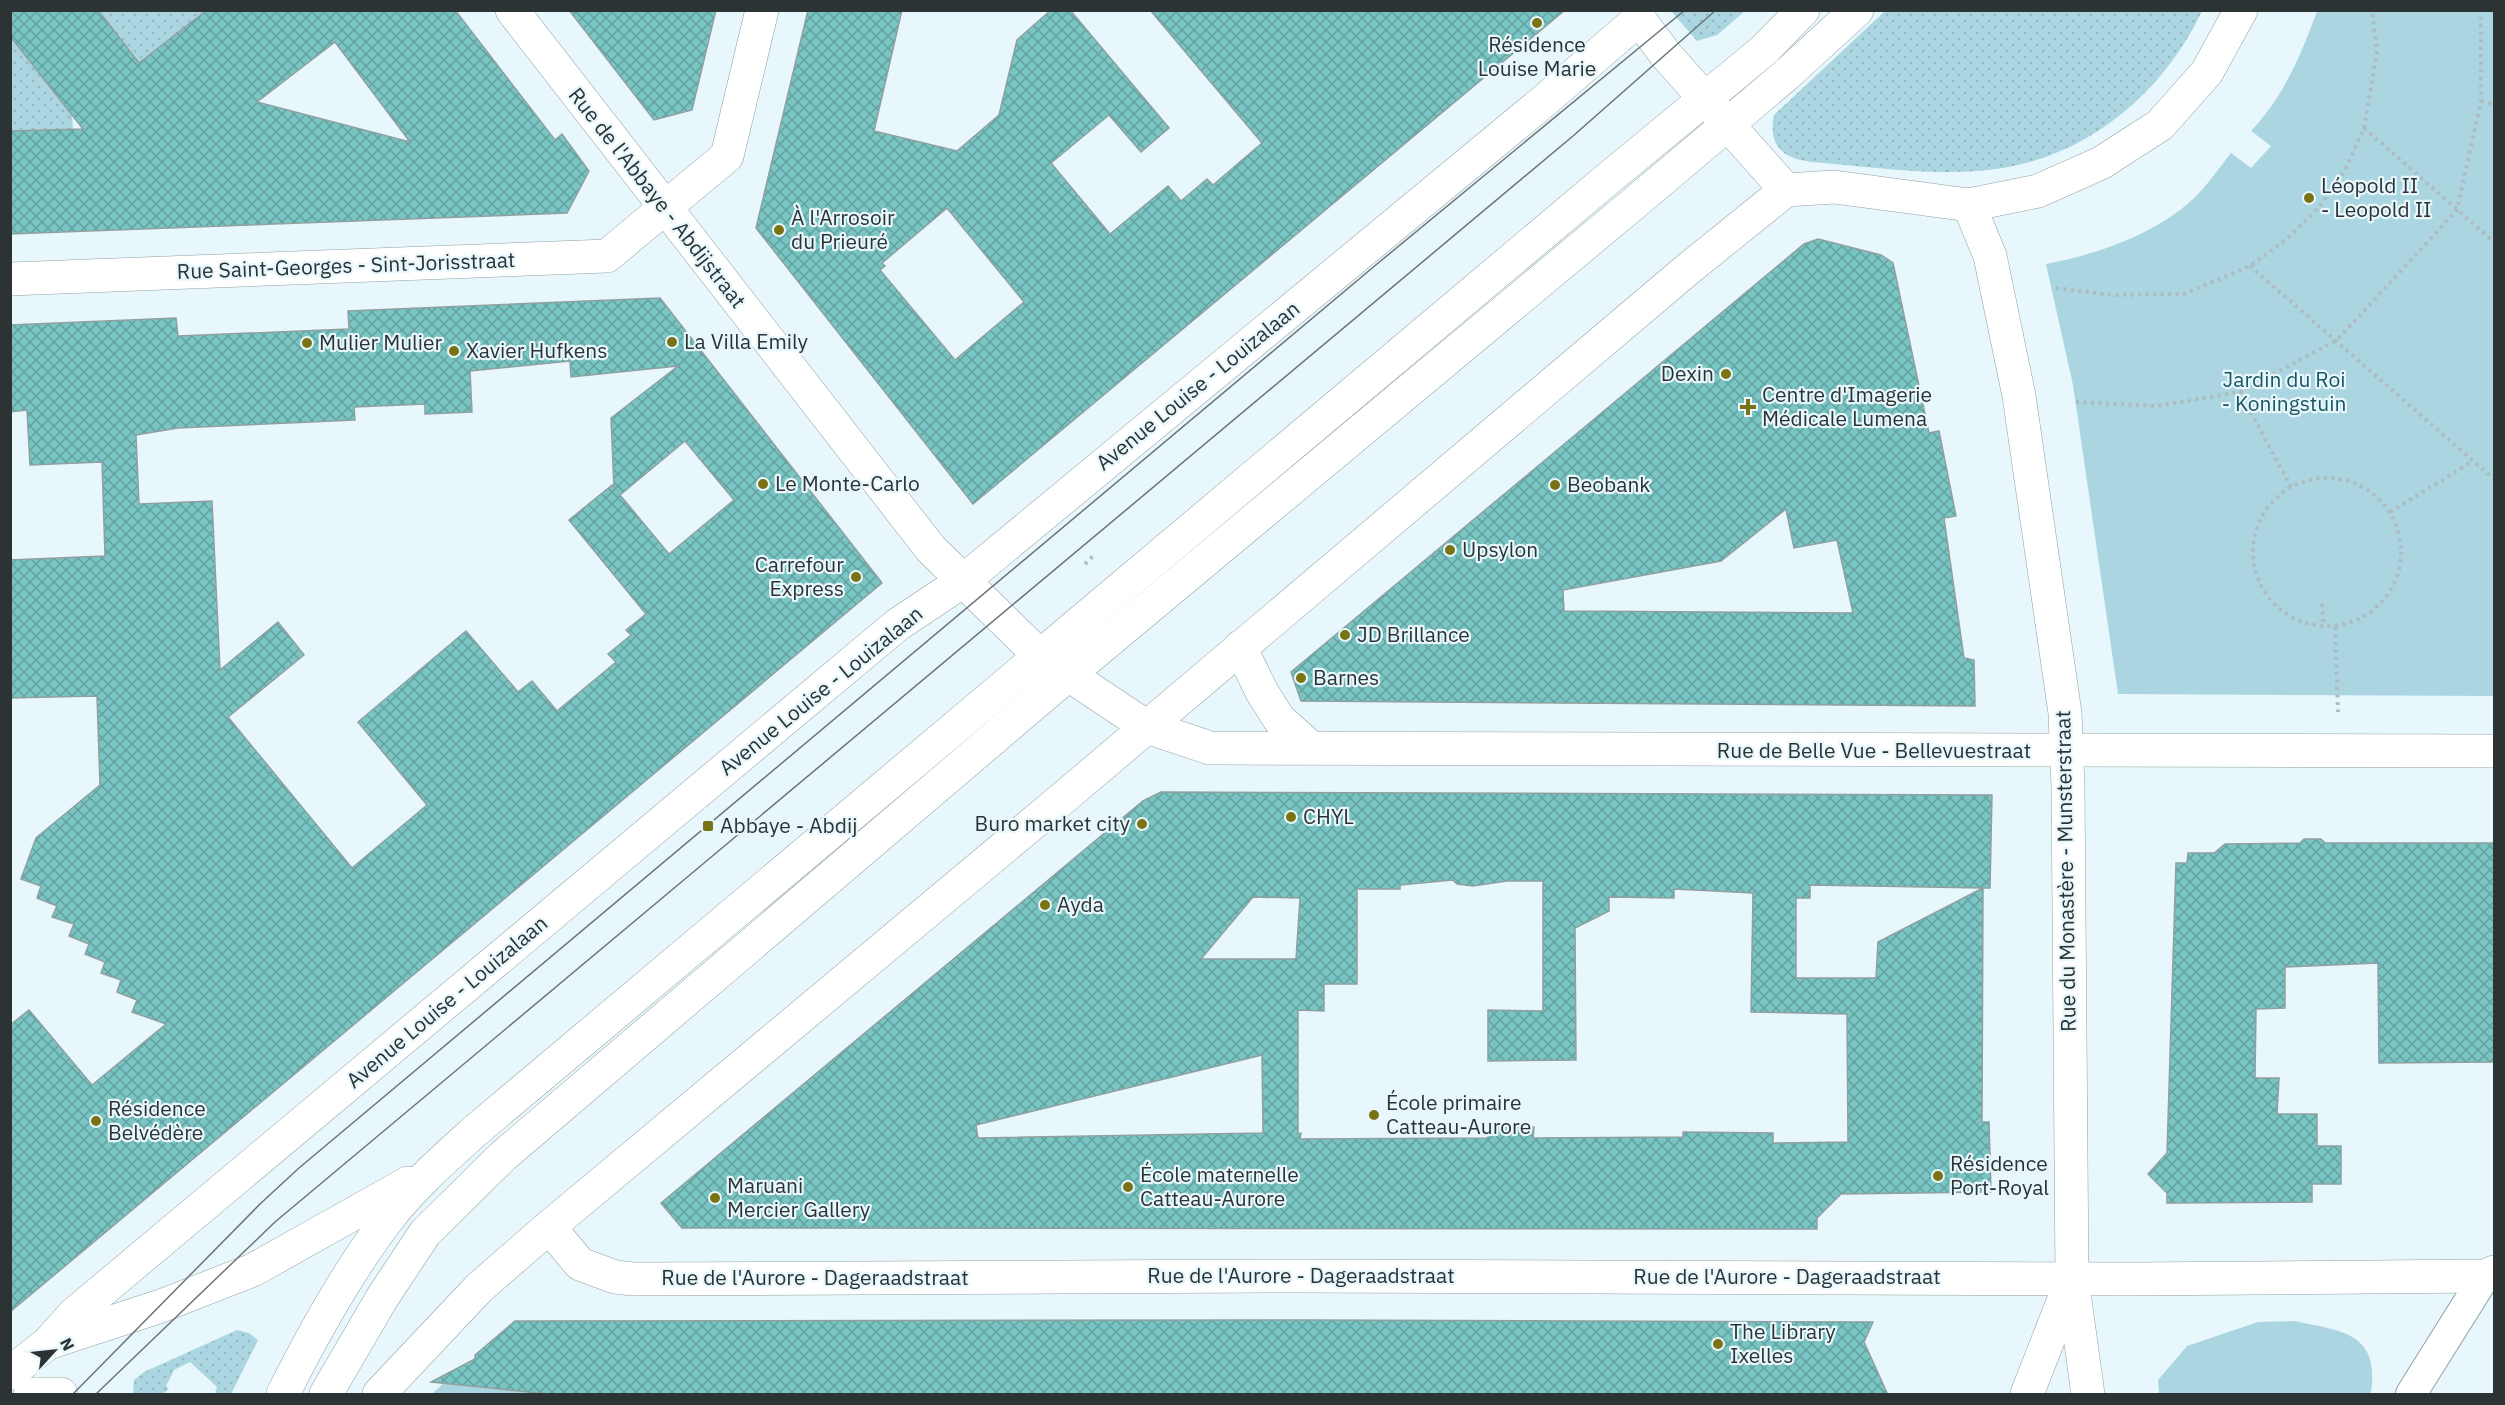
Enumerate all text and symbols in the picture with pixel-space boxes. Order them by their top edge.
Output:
marker: Résidence Louise Marie [1530,16,1544,30]
place label: Résidence Louise Marie [1478,30,1596,82]
street label: Rue de l'Abbaye - Abdijstraat [563,81,753,313]
place label: Léopold II - Leopold II [2321,171,2432,223]
marker: Léopold II - Leopold II [2302,191,2316,205]
place label: À l'Arrosoir du Prieuré [791,203,895,255]
marker: À l'Arrosoir du Prieuré [772,223,786,237]
street label: Rue Saint-Georges - Sint-Jorisstraat [176,245,516,285]
street label: Avenue Louise - Louizalaan [1090,294,1305,476]
place label: La Villa Emily [684,327,809,355]
place label: Mulier Mulier [319,328,443,356]
marker: La Villa Emily [665,335,679,349]
marker: Mulier Mulier [300,336,314,350]
place label: Xavier Hufkens [466,336,607,364]
marker: Xavier Hufkens [447,344,461,358]
place label: Dexin [1661,359,1714,387]
park label: Jardin du Roi - Koningstuin [2222,365,2346,417]
marker: Dexin [1719,367,1733,381]
place label: Centre d'Imagerie Médicale Lumena [1762,380,1932,432]
marker: Centre d'Imagerie Médicale Lumena [1739,398,1757,416]
place label: Le Monte-Carlo [775,469,920,497]
place label: Beobank [1567,470,1650,498]
marker: Le Monte-Carlo [756,477,770,491]
marker: Beobank [1548,478,1562,492]
place label: Upsylon [1462,535,1538,563]
marker: Upsylon [1443,543,1457,557]
place label: Carrefour Express [755,550,844,602]
marker: Carrefour Express [849,570,863,584]
street label: Avenue Louise - Louizalaan [713,599,928,781]
place label: JD Brillance [1357,620,1470,648]
marker: JD Brillance [1338,628,1352,642]
place label: Barnes [1313,663,1379,691]
marker: Barnes [1294,671,1308,685]
street label: Rue du Monastère - Munsterstraat [2048,710,2082,1032]
street label: Rue de Belle Vue - Bellevuestraat [1717,736,2031,764]
place label: CHYL [1303,802,1354,830]
place label: Buro market city [975,809,1131,837]
marker: CHYL [1284,810,1298,824]
place label: Abbaye - Abdij [720,811,857,839]
marker: Buro market city [1135,817,1149,831]
marker: Abbaye - Abdij [701,819,715,833]
place label: Ayda [1057,890,1104,918]
marker: Ayda [1038,898,1052,912]
street label: Avenue Louise - Louizalaan [340,909,553,1094]
place label: École primaire Catteau-Aurore [1386,1088,1531,1140]
place label: Résidence Belvédère [108,1094,206,1146]
marker: École primaire Catteau-Aurore [1367,1108,1381,1122]
marker: Résidence Belvédère [89,1114,103,1128]
place label: Résidence Port-Royal [1950,1149,2049,1201]
place label: École maternelle Catteau-Aurore [1140,1160,1299,1212]
marker: Résidence Port-Royal [1931,1169,1945,1183]
place label: Maruani Mercier Gallery [727,1171,871,1223]
marker: École maternelle Catteau-Aurore [1121,1180,1135,1194]
marker: Maruani Mercier Gallery [708,1191,722,1205]
street label: Rue de l'Aurore - Dageraadstraat [1147,1261,1455,1289]
street label: Rue de l'Aurore - Dageraadstraat [1633,1262,1941,1290]
street label: Rue de l'Aurore - Dageraadstraat [661,1263,969,1291]
place label: The Library Ixelles [1730,1317,1836,1369]
north arrow [24,1321,84,1381]
text: N [56,1334,79,1354]
marker: The Library Ixelles [1711,1337,1725,1351]

